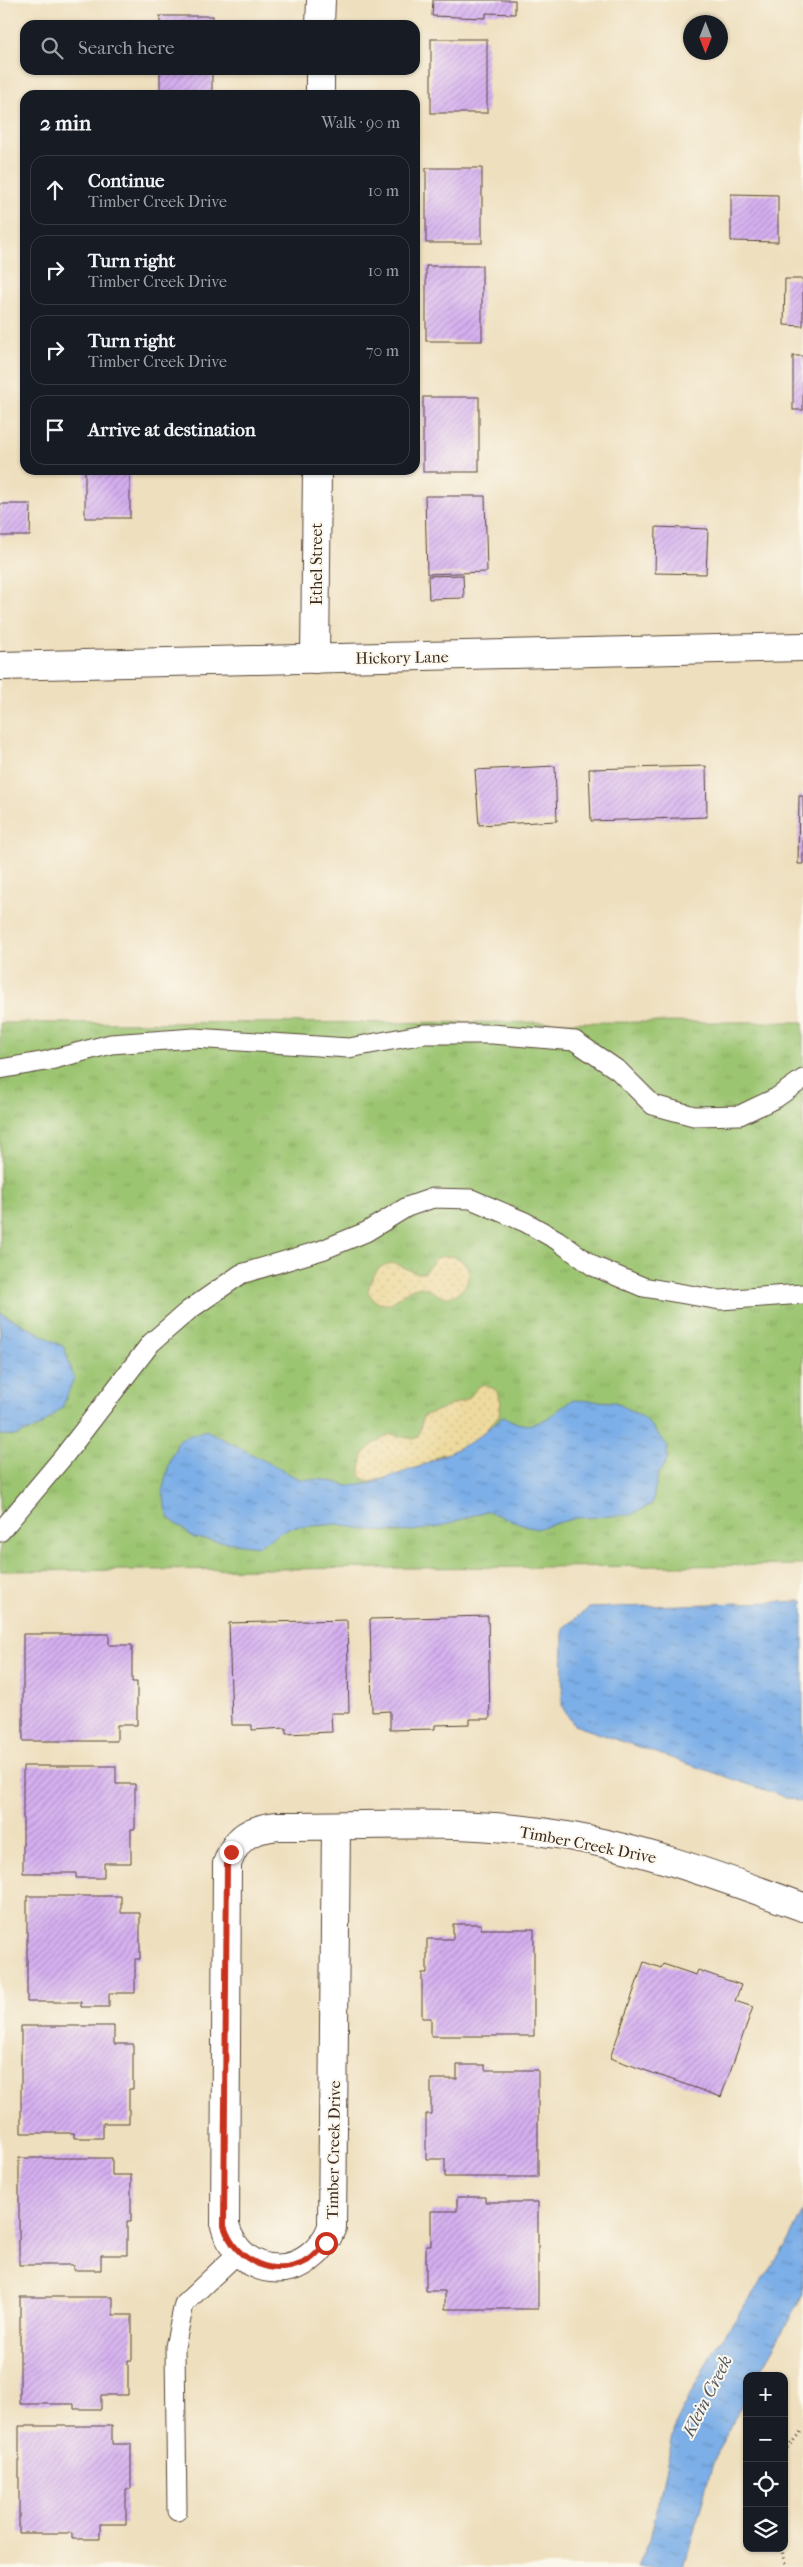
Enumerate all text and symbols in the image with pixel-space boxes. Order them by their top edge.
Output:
north arrow [683,15,728,60]
search box [20,20,420,75]
icon: search [38,34,66,62]
text: Search here [78,37,174,59]
text: 2 min [40,111,91,135]
text: Walk · 90 m [321,113,400,132]
text: Continue [88,170,164,192]
icon: ahead [41,176,69,204]
text: 10 m [368,181,399,200]
text: Timber Creek Drive [88,192,227,211]
text: Turn right [88,250,175,272]
icon: right [41,256,69,284]
text: 10 m [368,261,399,280]
text: Timber Creek Drive [88,272,227,291]
text: Turn right [88,330,175,352]
icon: right [41,336,69,364]
text: 70 m [366,341,399,360]
text: Timber Creek Drive [88,352,227,371]
icon: arrive [41,416,69,444]
text: Arrive at destination [88,419,256,441]
street label: Ethel Street [307,523,326,605]
street label: Hickory Lane [355,647,449,668]
street label: Timber Creek Drive [518,1822,658,1867]
route end [220,1841,243,1864]
street label: Timber Creek Drive [323,2080,344,2220]
route start [315,2232,338,2255]
water label: Klein Creek [677,2352,737,2442]
map controls [743,2372,788,2552]
button: + [743,2372,788,2417]
button: − [743,2417,788,2462]
button: locate [743,2462,788,2507]
button: layers [743,2507,788,2552]

